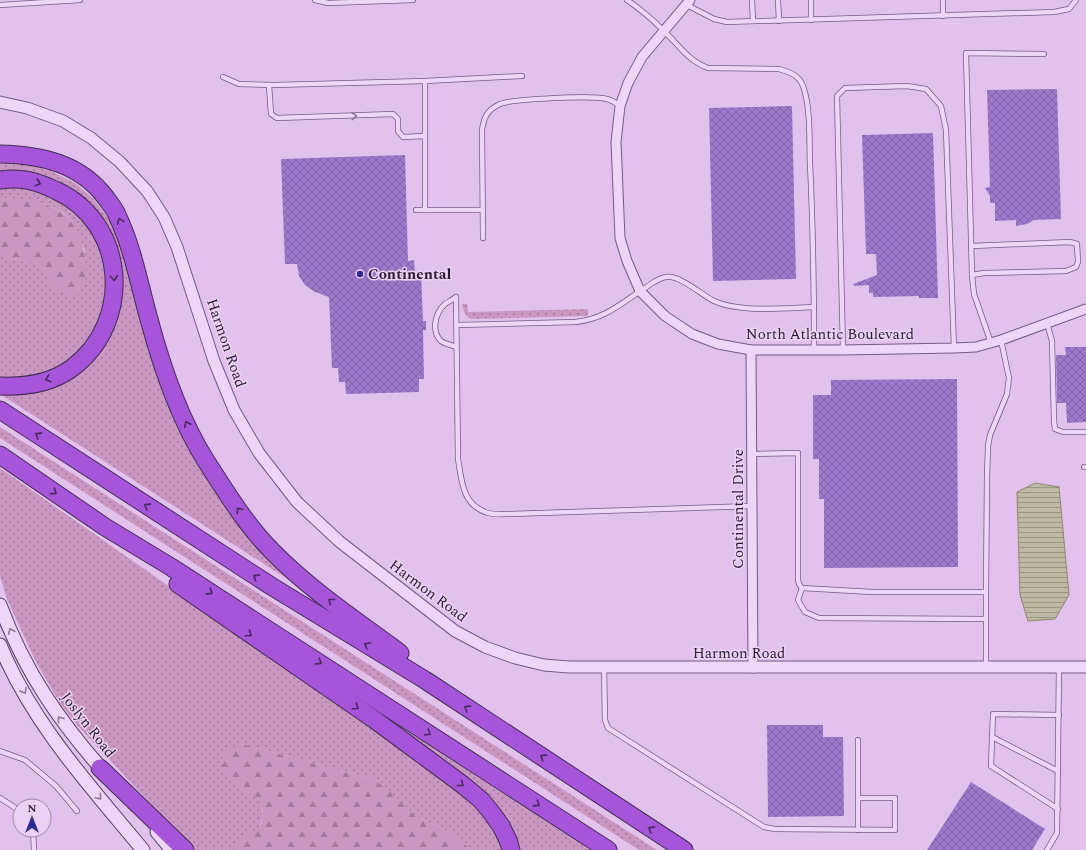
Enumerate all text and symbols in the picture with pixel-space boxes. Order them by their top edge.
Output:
one-way arrow [351,111,357,120]
one-way arrow [35,178,42,187]
one-way arrow [116,218,124,225]
place label: Continental [368,263,451,286]
marker: Continental [355,269,365,279]
one-way arrow [110,275,119,281]
street label: Harmon Road [200,295,252,391]
street label: North Atlantic Boulevard [746,323,914,346]
one-way arrow [45,375,52,383]
one-way arrow [184,421,191,428]
one-way arrow [36,433,43,440]
street label: Continental Drive [727,449,750,569]
one-way arrow [49,487,56,494]
one-way arrow [144,503,151,511]
one-way arrow [236,507,244,514]
street label: Harmon Road [384,554,472,628]
one-way arrow [253,574,260,582]
one-way arrow [206,587,213,594]
one-way arrow [328,599,335,606]
one-way arrow [7,628,15,635]
one-way arrow [245,629,252,637]
one-way arrow [364,642,371,650]
street label: Harmon Road [693,642,785,665]
one-way arrow [315,657,322,665]
one-way arrow [19,687,26,694]
street label: Joslyn Road [55,687,121,763]
one-way arrow [352,702,359,710]
one-way arrow [464,705,471,713]
one-way arrow [58,716,65,723]
one-way arrow [424,728,431,736]
one-way arrow [540,755,547,762]
one-way arrow [457,779,464,786]
one-way arrow [95,792,102,799]
north arrow [12,798,52,838]
one-way arrow [533,799,540,807]
text: N [28,800,37,817]
one-way arrow [649,826,656,833]

